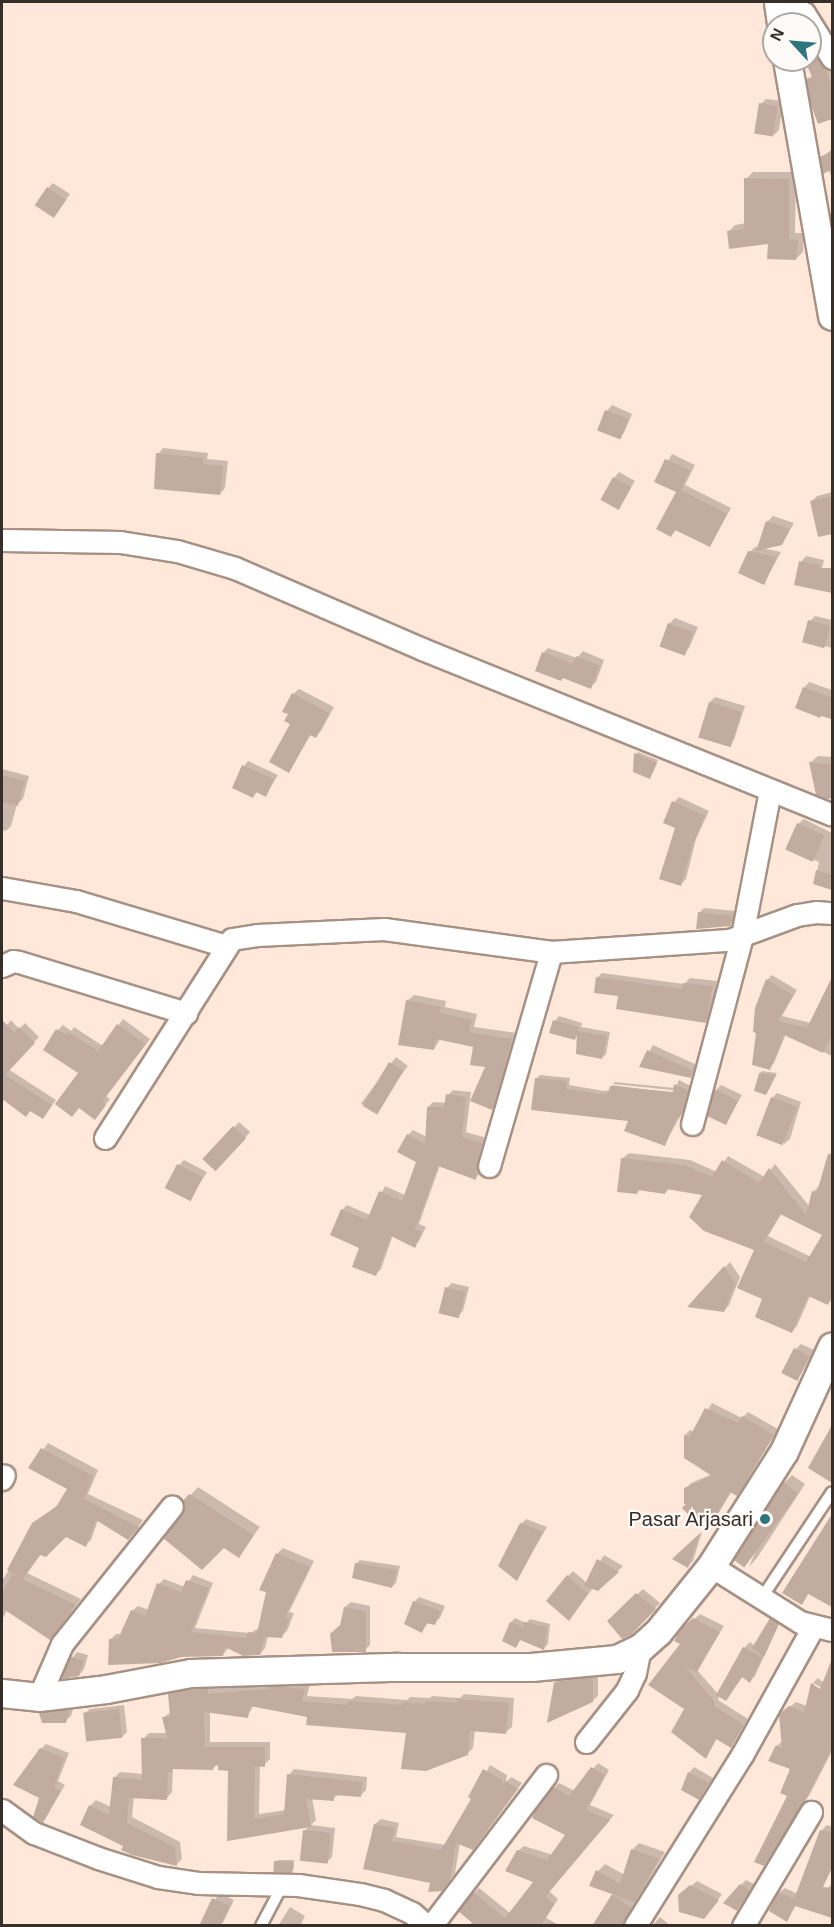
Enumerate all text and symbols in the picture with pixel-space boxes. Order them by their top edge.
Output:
north arrow [762,12,822,72]
text: N [767,26,787,44]
place label: Pasar Arjasari [627,1507,753,1531]
marker: Pasar Arjasari [758,1512,772,1526]

